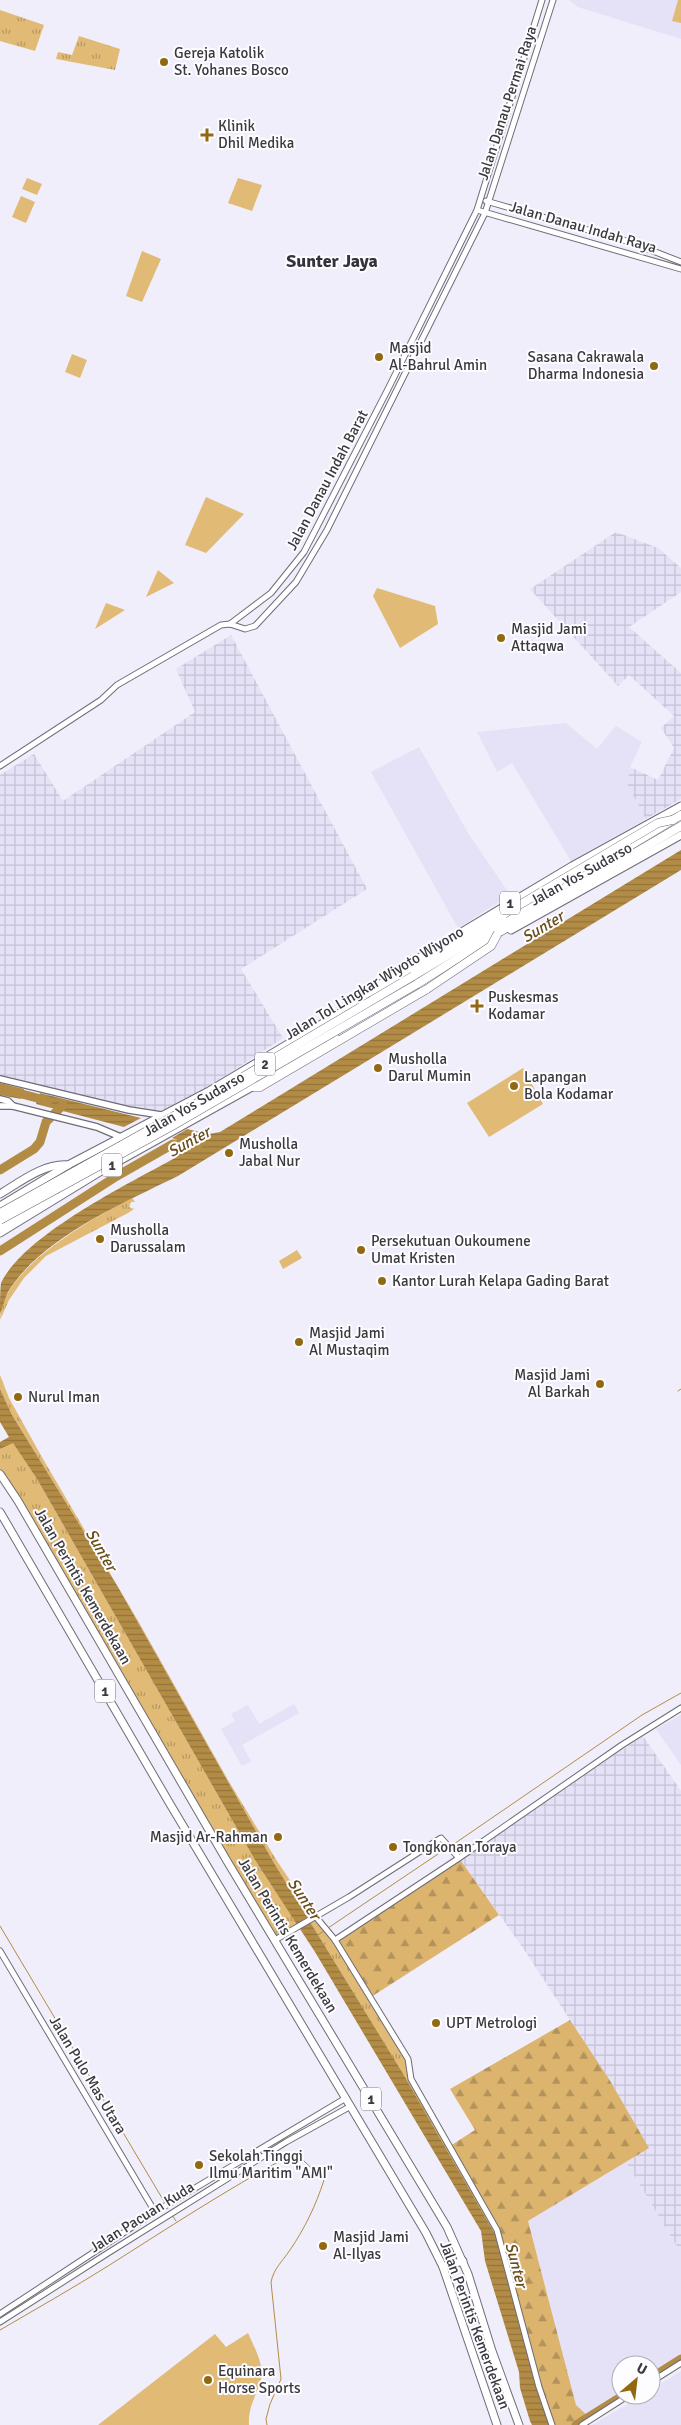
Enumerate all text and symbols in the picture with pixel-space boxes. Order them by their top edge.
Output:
street label: Jalan Danau Permai Raya [474,24,540,182]
place label: Gereja Katolik St. Yohanes Bosco [174,44,289,79]
marker: Gereja Katolik St. Yohanes Bosco [158,56,170,68]
place label: Klinik Dhil Medika [218,117,294,152]
marker: Klinik Dhil Medika [200,128,214,142]
street label: Jalan Danau Indah Raya [507,197,659,257]
district label: Sunter Jaya [286,250,378,272]
place label: Masjid Al-Bahrul Amin [389,339,487,374]
place label: Sasana Cakrawala Dharma Indonesia [528,348,644,383]
marker: Masjid Al-Bahrul Amin [373,351,385,363]
marker: Sasana Cakrawala Dharma Indonesia [648,360,660,372]
street label: Jalan Danau Indah Barat [282,407,372,553]
place label: Masjid Jami Attaqwa [511,620,587,655]
marker: Masjid Jami Attaqwa [495,632,507,644]
street label: Jalan Yos Sudarso [527,838,635,909]
road number: 1 [500,891,520,914]
water label: Sunter [518,906,570,947]
street label: Jalan Tol Lingkar Wiyoto Wiyono [281,922,467,1044]
place label: Puskesmas Kodamar [488,988,559,1023]
marker: Puskesmas Kodamar [470,999,484,1013]
place label: Musholla Darul Mumin [388,1050,471,1085]
road number: 2 [255,1052,275,1076]
marker: Musholla Darul Mumin [372,1062,384,1074]
street label: Jalan Yos Sudarso [140,1068,248,1140]
place label: Lapangan Bola Kodamar [524,1068,614,1103]
marker: Lapangan Bola Kodamar [508,1080,520,1092]
water label: Sunter [164,1121,216,1162]
place label: Musholla Jabal Nur [239,1135,301,1170]
marker: Musholla Jabal Nur [223,1147,235,1159]
road number: 1 [102,1154,122,1176]
place label: Musholla Darussalam [110,1221,186,1256]
place label: Persekutuan Oukoumene Umat Kristen [371,1232,531,1267]
marker: Musholla Darussalam [94,1233,106,1245]
marker: Persekutuan Oukoumene Umat Kristen [355,1244,367,1256]
place label: Kantor Lurah Kelapa Gading Barat [392,1272,609,1290]
marker: Kantor Lurah Kelapa Gading Barat [376,1275,388,1287]
place label: Masjid Jami Al Mustaqim [309,1324,389,1359]
marker: Masjid Jami Al Mustaqim [293,1336,305,1348]
place label: Masjid Jami Al Barkah [514,1366,590,1401]
marker: Masjid Jami Al Barkah [594,1378,606,1390]
place label: Nurul Iman [28,1388,100,1406]
marker: Nurul Iman [12,1391,24,1403]
street label: Jalan Perintis Kemerdekaan [31,1505,135,1667]
water label: Sunter [81,1525,122,1577]
road number: 1 [95,1680,115,1702]
place label: Masjid Ar-Rahman [150,1828,268,1846]
marker: Masjid Ar-Rahman [272,1831,284,1843]
place label: Tongkonan Toraya [403,1838,517,1856]
marker: Tongkonan Toraya [387,1841,399,1853]
street label: Jalan Perintis Kemerdekaan [234,1854,342,2016]
water label: Sunter [283,1874,326,1925]
street label: Jalan Pulo Mas Utara [46,2013,130,2137]
place label: UPT Metrologi [446,2014,537,2032]
marker: UPT Metrologi [430,2017,442,2029]
road number: 1 [361,2088,381,2110]
place label: Sekolah Tinggi Ilmu Maritim "AMI" [209,2147,333,2182]
marker: Sekolah Tinggi Ilmu Maritim "AMI" [193,2159,205,2171]
street label: Jalan Pacuan Kuda [86,2178,198,2256]
place label: Masjid Jami Al-Ilyas [333,2228,409,2263]
street label: Jalan Perintis Kemerdekaan [436,2238,514,2412]
marker: Masjid Jami Al-Ilyas [317,2240,329,2252]
water label: Sunter [500,2240,532,2292]
north arrow [611,2355,661,2405]
text: U [634,2359,650,2379]
place label: Equinara Horse Sports [218,2362,301,2397]
marker: Equinara Horse Sports [202,2374,214,2386]

